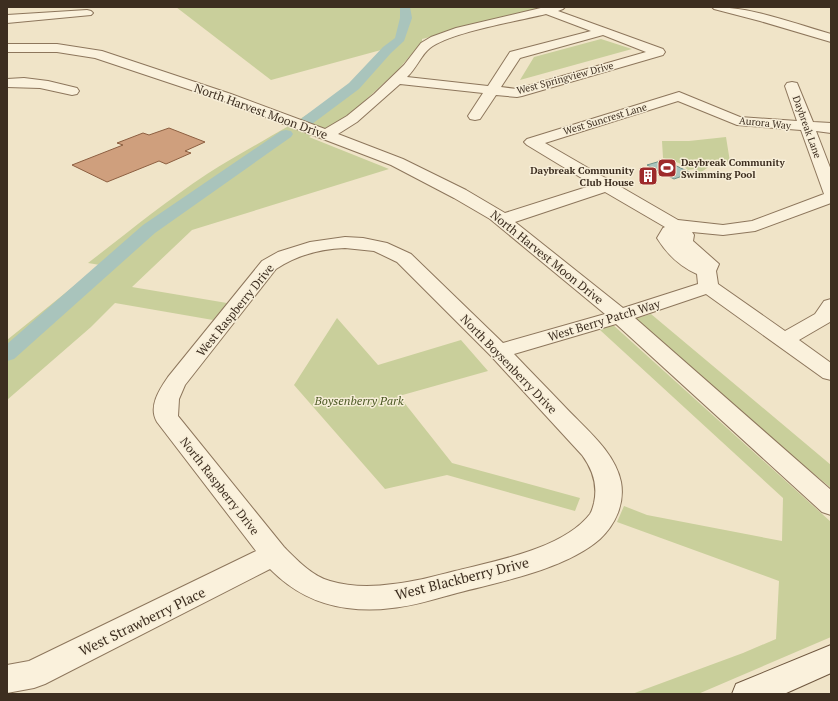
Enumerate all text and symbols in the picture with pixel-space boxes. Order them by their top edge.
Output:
street label: West Springview Drive [515,59,615,97]
street label: North Harvest Moon Drive [192,80,330,142]
street label: Daybreak Lane [790,94,824,160]
street label: West Suncrest Lane [562,100,648,138]
street label: Aurora Way [738,114,793,132]
place label: Daybreak Community Swimming Pool [681,156,786,181]
sports icon: Daybreak Community Swimming Pool [656,157,678,179]
place label: Daybreak Community Club House [530,164,635,189]
building icon: Daybreak Community Club House [637,165,659,187]
street label: North Harvest Moon Drive [488,207,606,307]
street label: West Raspberry Drive [193,261,277,359]
street label: West Berry Patch Way [546,296,663,344]
street label: North Boysenberry Drive [458,311,560,417]
park label: Boysenberry Park [314,393,404,408]
street label: North Raspberry Drive [177,434,263,538]
street label: West Blackberry Drive [393,552,531,604]
street label: West Strawberry Place [76,582,208,660]

